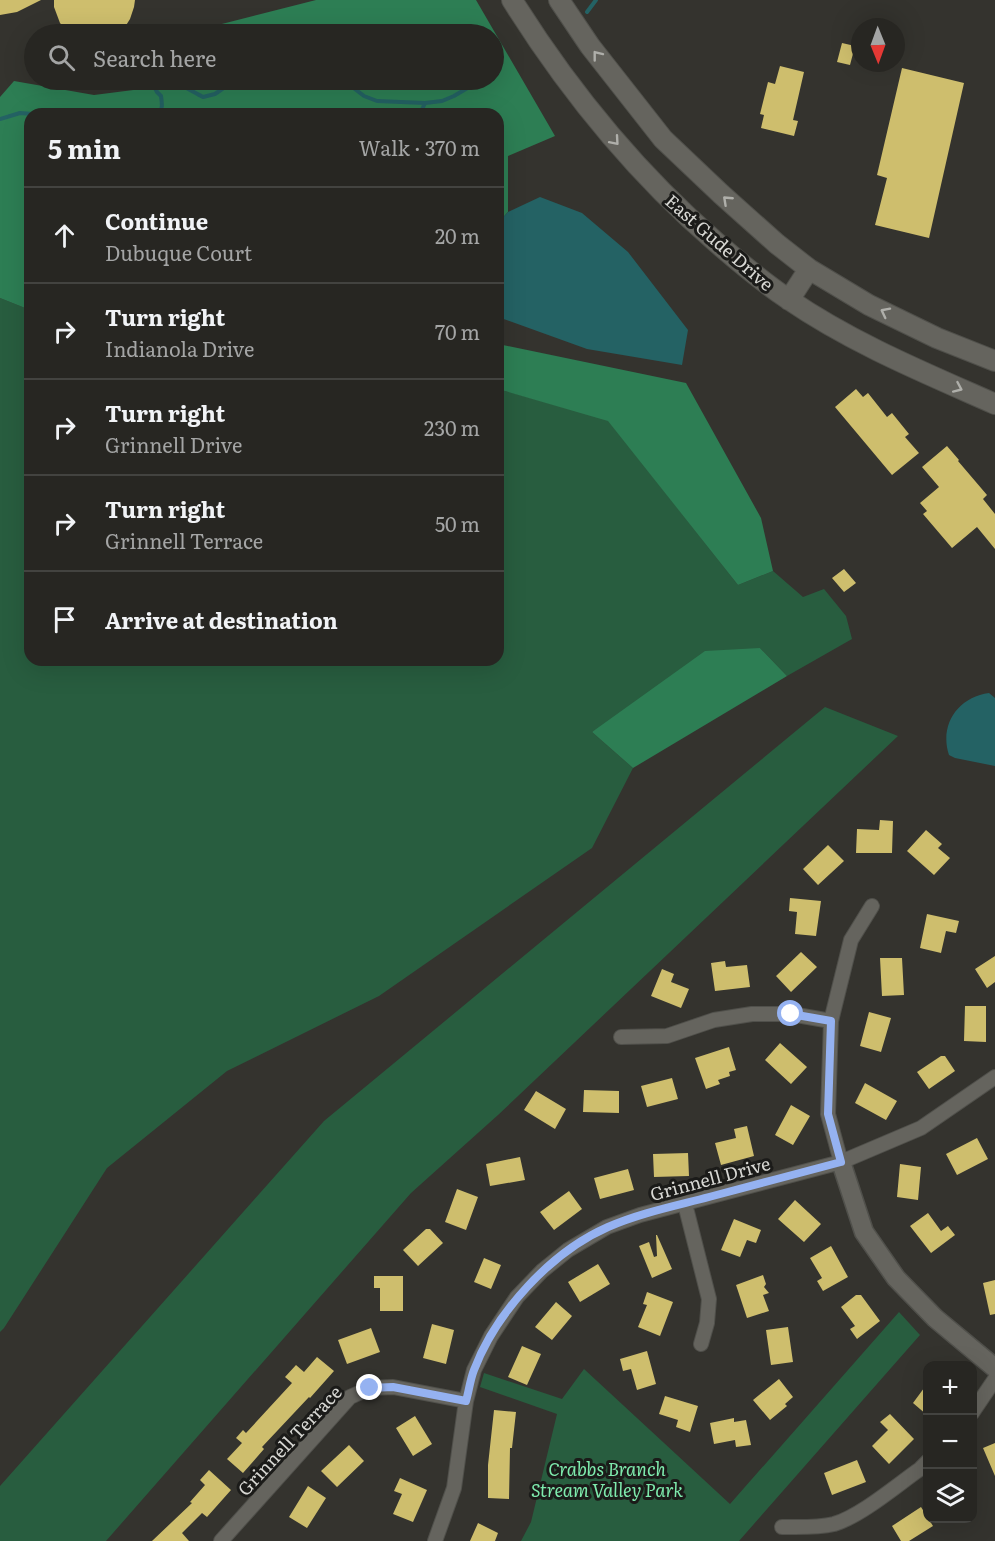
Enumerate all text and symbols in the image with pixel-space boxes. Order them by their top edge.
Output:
north arrow [851,18,905,72]
search box [24,24,504,90]
icon: search [45,41,78,74]
text: Search here [93,41,216,74]
one-way arrow [593,51,604,62]
text: 5 min [48,128,121,167]
text: Walk · 370 m [359,132,480,162]
one-way arrow [608,134,619,145]
street label: East Gude Drive [660,187,780,297]
one-way arrow [723,196,733,207]
text: Continue [105,204,208,237]
icon: ahead [48,219,81,252]
text: 20 m [435,220,480,250]
text: Dubuque Court [105,237,252,267]
text: Turn right [105,300,225,333]
one-way arrow [880,308,891,320]
icon: right [48,315,81,348]
text: 70 m [435,316,480,346]
text: Indianola Drive [105,333,254,363]
one-way arrow [952,381,963,393]
text: Turn right [105,396,225,429]
icon: right [48,411,81,444]
text: 230 m [424,412,480,442]
text: Grinnell Drive [105,429,242,459]
text: Turn right [105,492,225,525]
icon: right [48,507,81,540]
text: 50 m [435,508,480,538]
text: Grinnell Terrace [105,525,263,555]
icon: arrive [48,603,81,636]
text: Arrive at destination [105,603,338,636]
route start [777,1000,803,1026]
street label: Grinnell Drive [647,1149,773,1207]
map controls [923,1361,977,1523]
button: + [923,1361,977,1415]
route end [356,1374,382,1400]
street label: Grinnell Terrace [231,1379,347,1501]
button: − [923,1415,977,1469]
park label: Crabbs Branch Stream Valley Park [531,1455,683,1503]
button: layers [923,1469,977,1523]

